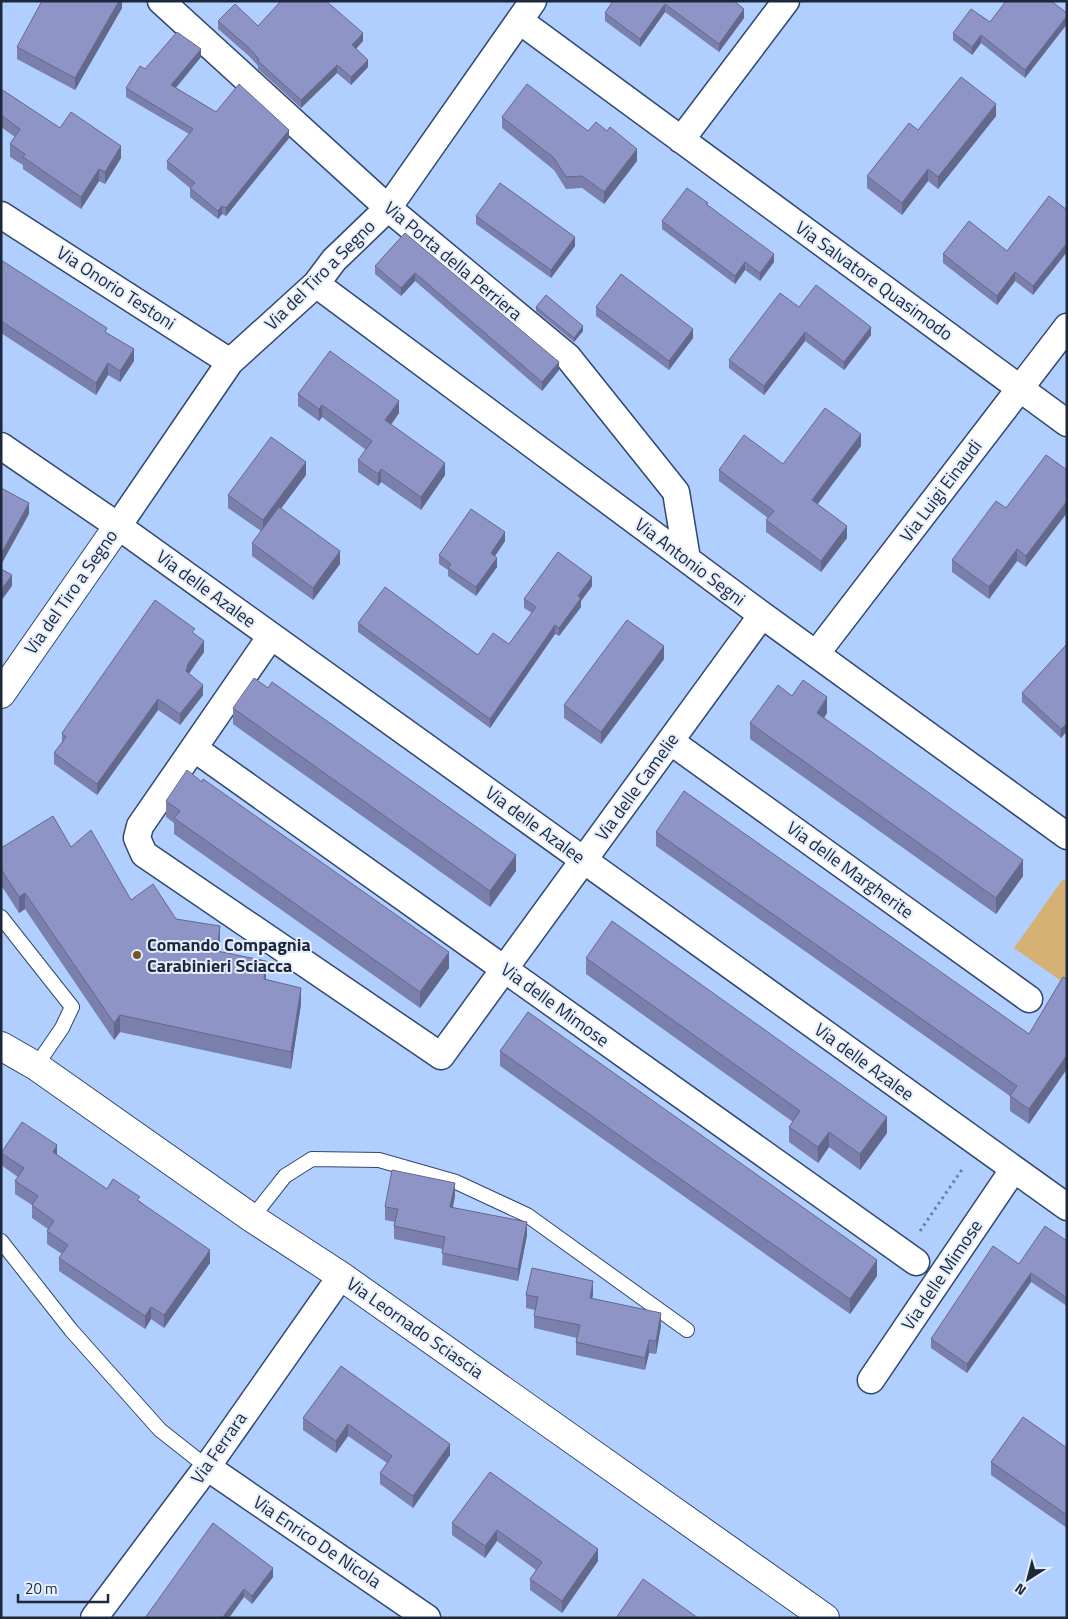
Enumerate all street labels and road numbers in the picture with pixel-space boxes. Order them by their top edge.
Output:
street label: Via Porta della Perriera [378,195,528,327]
street label: Via del Tiro a Segno [258,213,381,336]
street label: Via Salvatore Quasimodo [790,214,959,347]
street label: Via Onorio Testoni [52,239,181,336]
street label: Via Luigi Einaudi [893,434,988,548]
street label: Via Antonio Segni [629,511,751,612]
street label: Via del Tiro a Segno [17,524,124,660]
street label: Via delle Azalee [151,543,262,634]
street label: Via delle Camelie [588,727,685,846]
street label: Via delle Azalee [480,779,591,870]
street label: Via delle Margherite [781,814,919,925]
street label: Via delle Mimose [495,956,615,1053]
street label: Via delle Azalee [809,1016,920,1107]
street label: Via delle Mimose [894,1214,989,1336]
street label: Via Leornado Sciascia [341,1270,489,1385]
street label: Via Ferrara [184,1406,253,1489]
street label: Via Enrico De Nicola [248,1489,387,1595]

